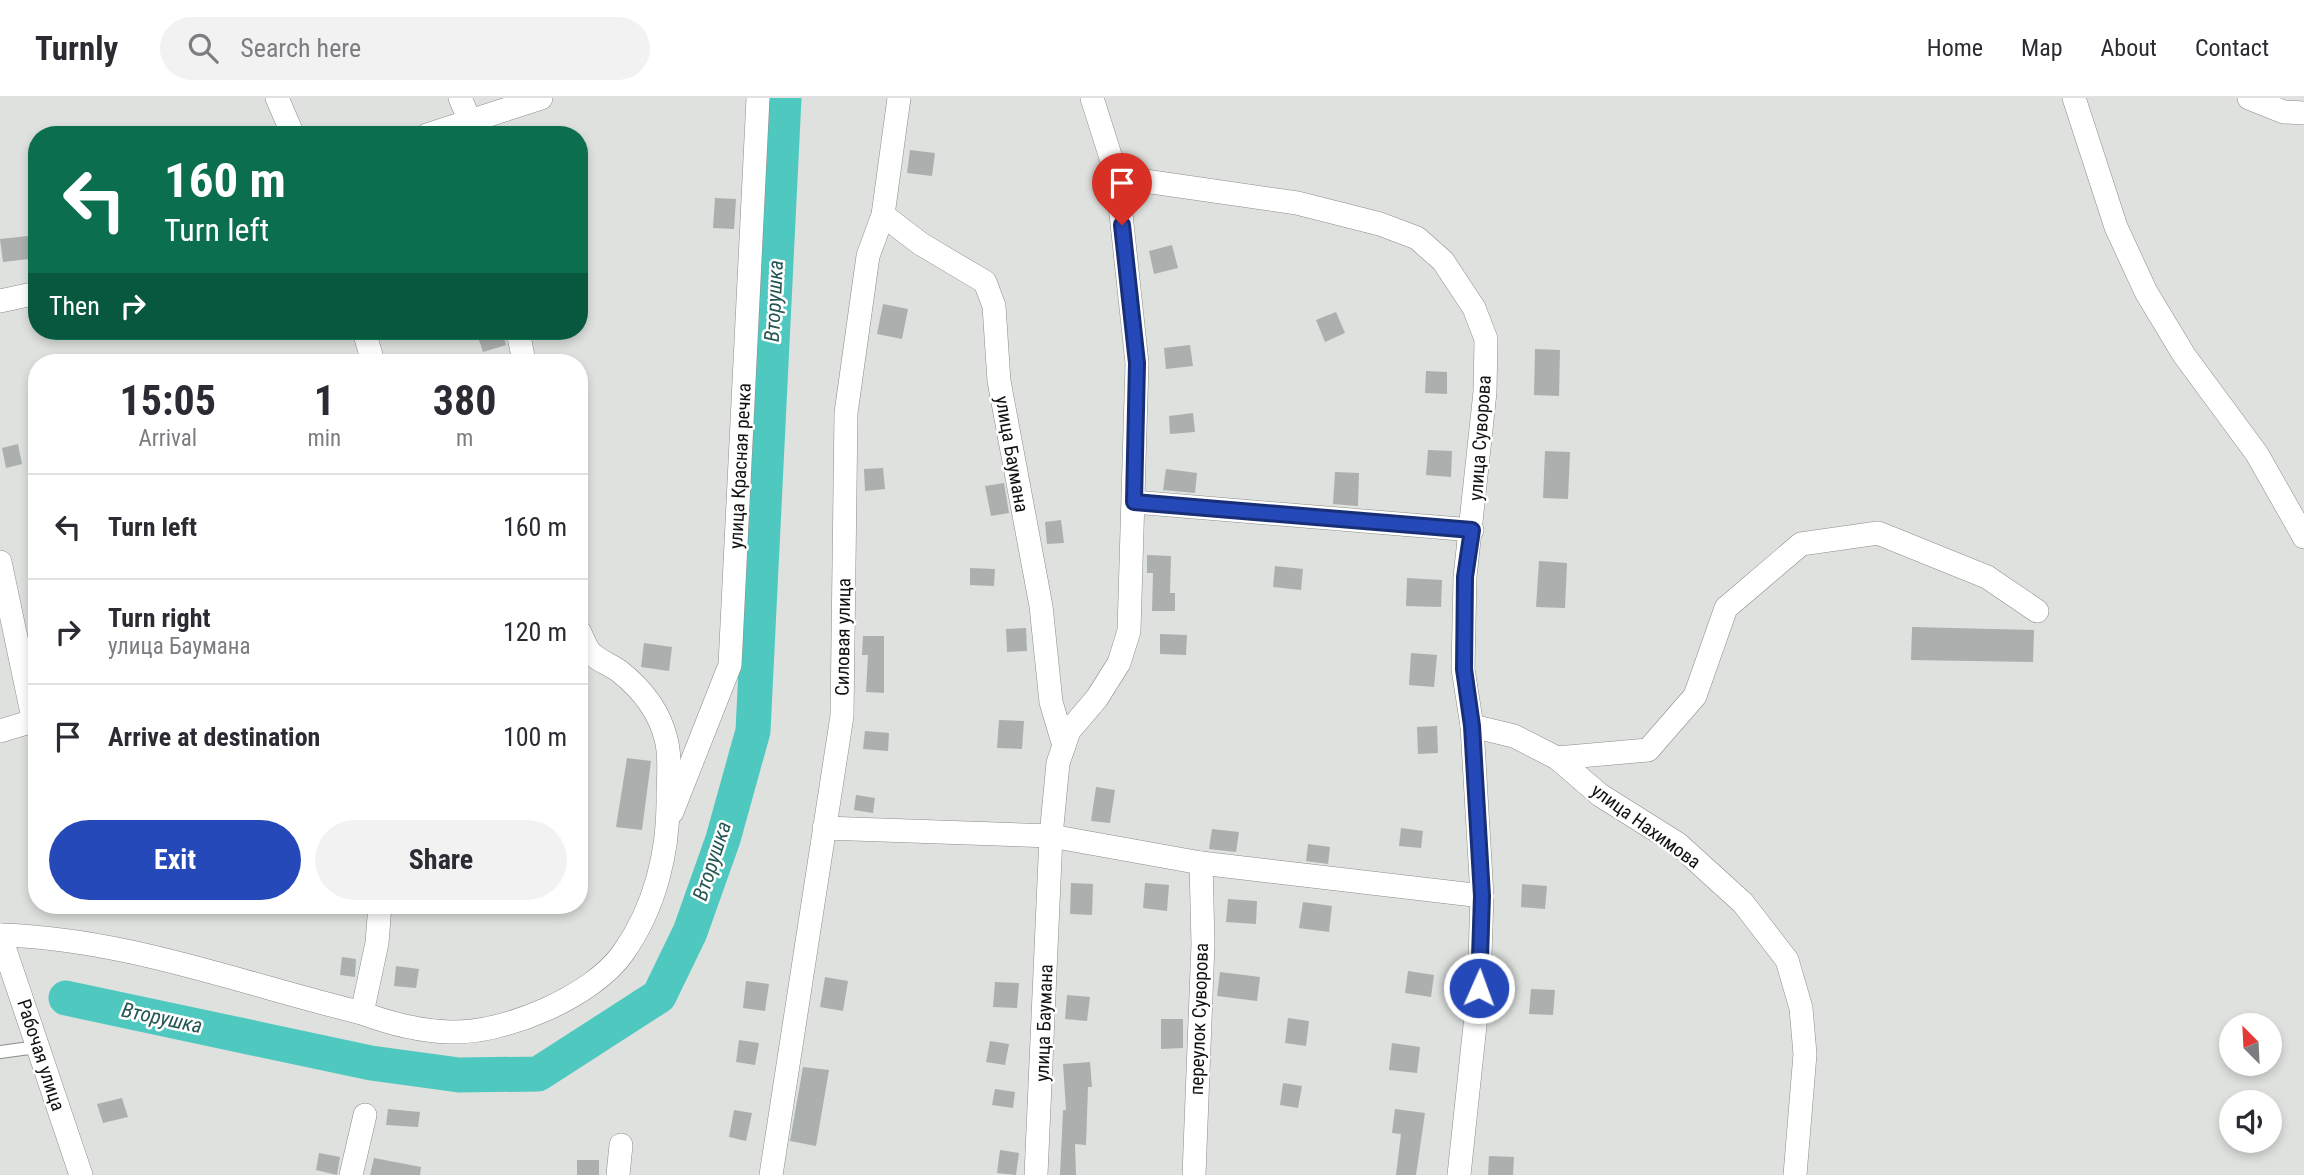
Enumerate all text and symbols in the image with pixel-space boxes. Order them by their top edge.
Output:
search box [160,17,650,80]
text: Turnly [35,29,118,68]
icon: search [184,29,222,67]
text: Search here [240,33,361,63]
text: Home [1927,34,1983,62]
text: Map [2021,34,2063,62]
text: About [2101,34,2157,62]
text: Contact [2195,34,2269,62]
text: 160 m [164,152,286,209]
pin [1092,153,1152,225]
icon: left [49,154,140,245]
icon: arrive [1103,164,1141,202]
text: Turn left [164,211,269,249]
water label: Вторушка [760,259,788,343]
icon: right [114,287,152,325]
text: Then [49,291,100,321]
street label: улица Суворова [1464,374,1496,502]
text: 15:05 [120,376,216,425]
text: 1 [314,376,335,425]
text: 380 [433,376,496,425]
street label: улица Красная речка [724,383,756,549]
street label: улица Баумана [990,394,1034,514]
text: Arrival [138,425,197,452]
text: min [307,425,341,452]
text: m [456,425,473,452]
icon: left [49,508,87,546]
text: Turn left [108,512,197,542]
text: 160 m [503,512,567,542]
street label: Силовая улица [830,578,856,696]
text: Turn right [108,603,210,633]
icon: right [49,613,87,651]
text: 120 m [503,617,567,647]
text: улица Баумана [108,633,251,660]
icon: arrive [49,718,87,756]
text: Arrive at destination [108,722,320,752]
text: 100 m [503,722,567,752]
street label: улица Нахимова [1587,779,1705,873]
water label: Вторушка [688,818,736,904]
button: Exit [49,820,301,900]
button: Share [315,820,567,900]
street label: переулок Суворова [1185,942,1213,1096]
position arrow [1442,951,1516,1025]
street label: улица Баумана [1030,964,1058,1082]
street label: Рабочая улица [12,996,70,1114]
water label: Вторушка [119,998,205,1038]
north arrow [2219,1013,2282,1076]
map controls [2219,1013,2282,1153]
button: sound [2219,1090,2282,1153]

